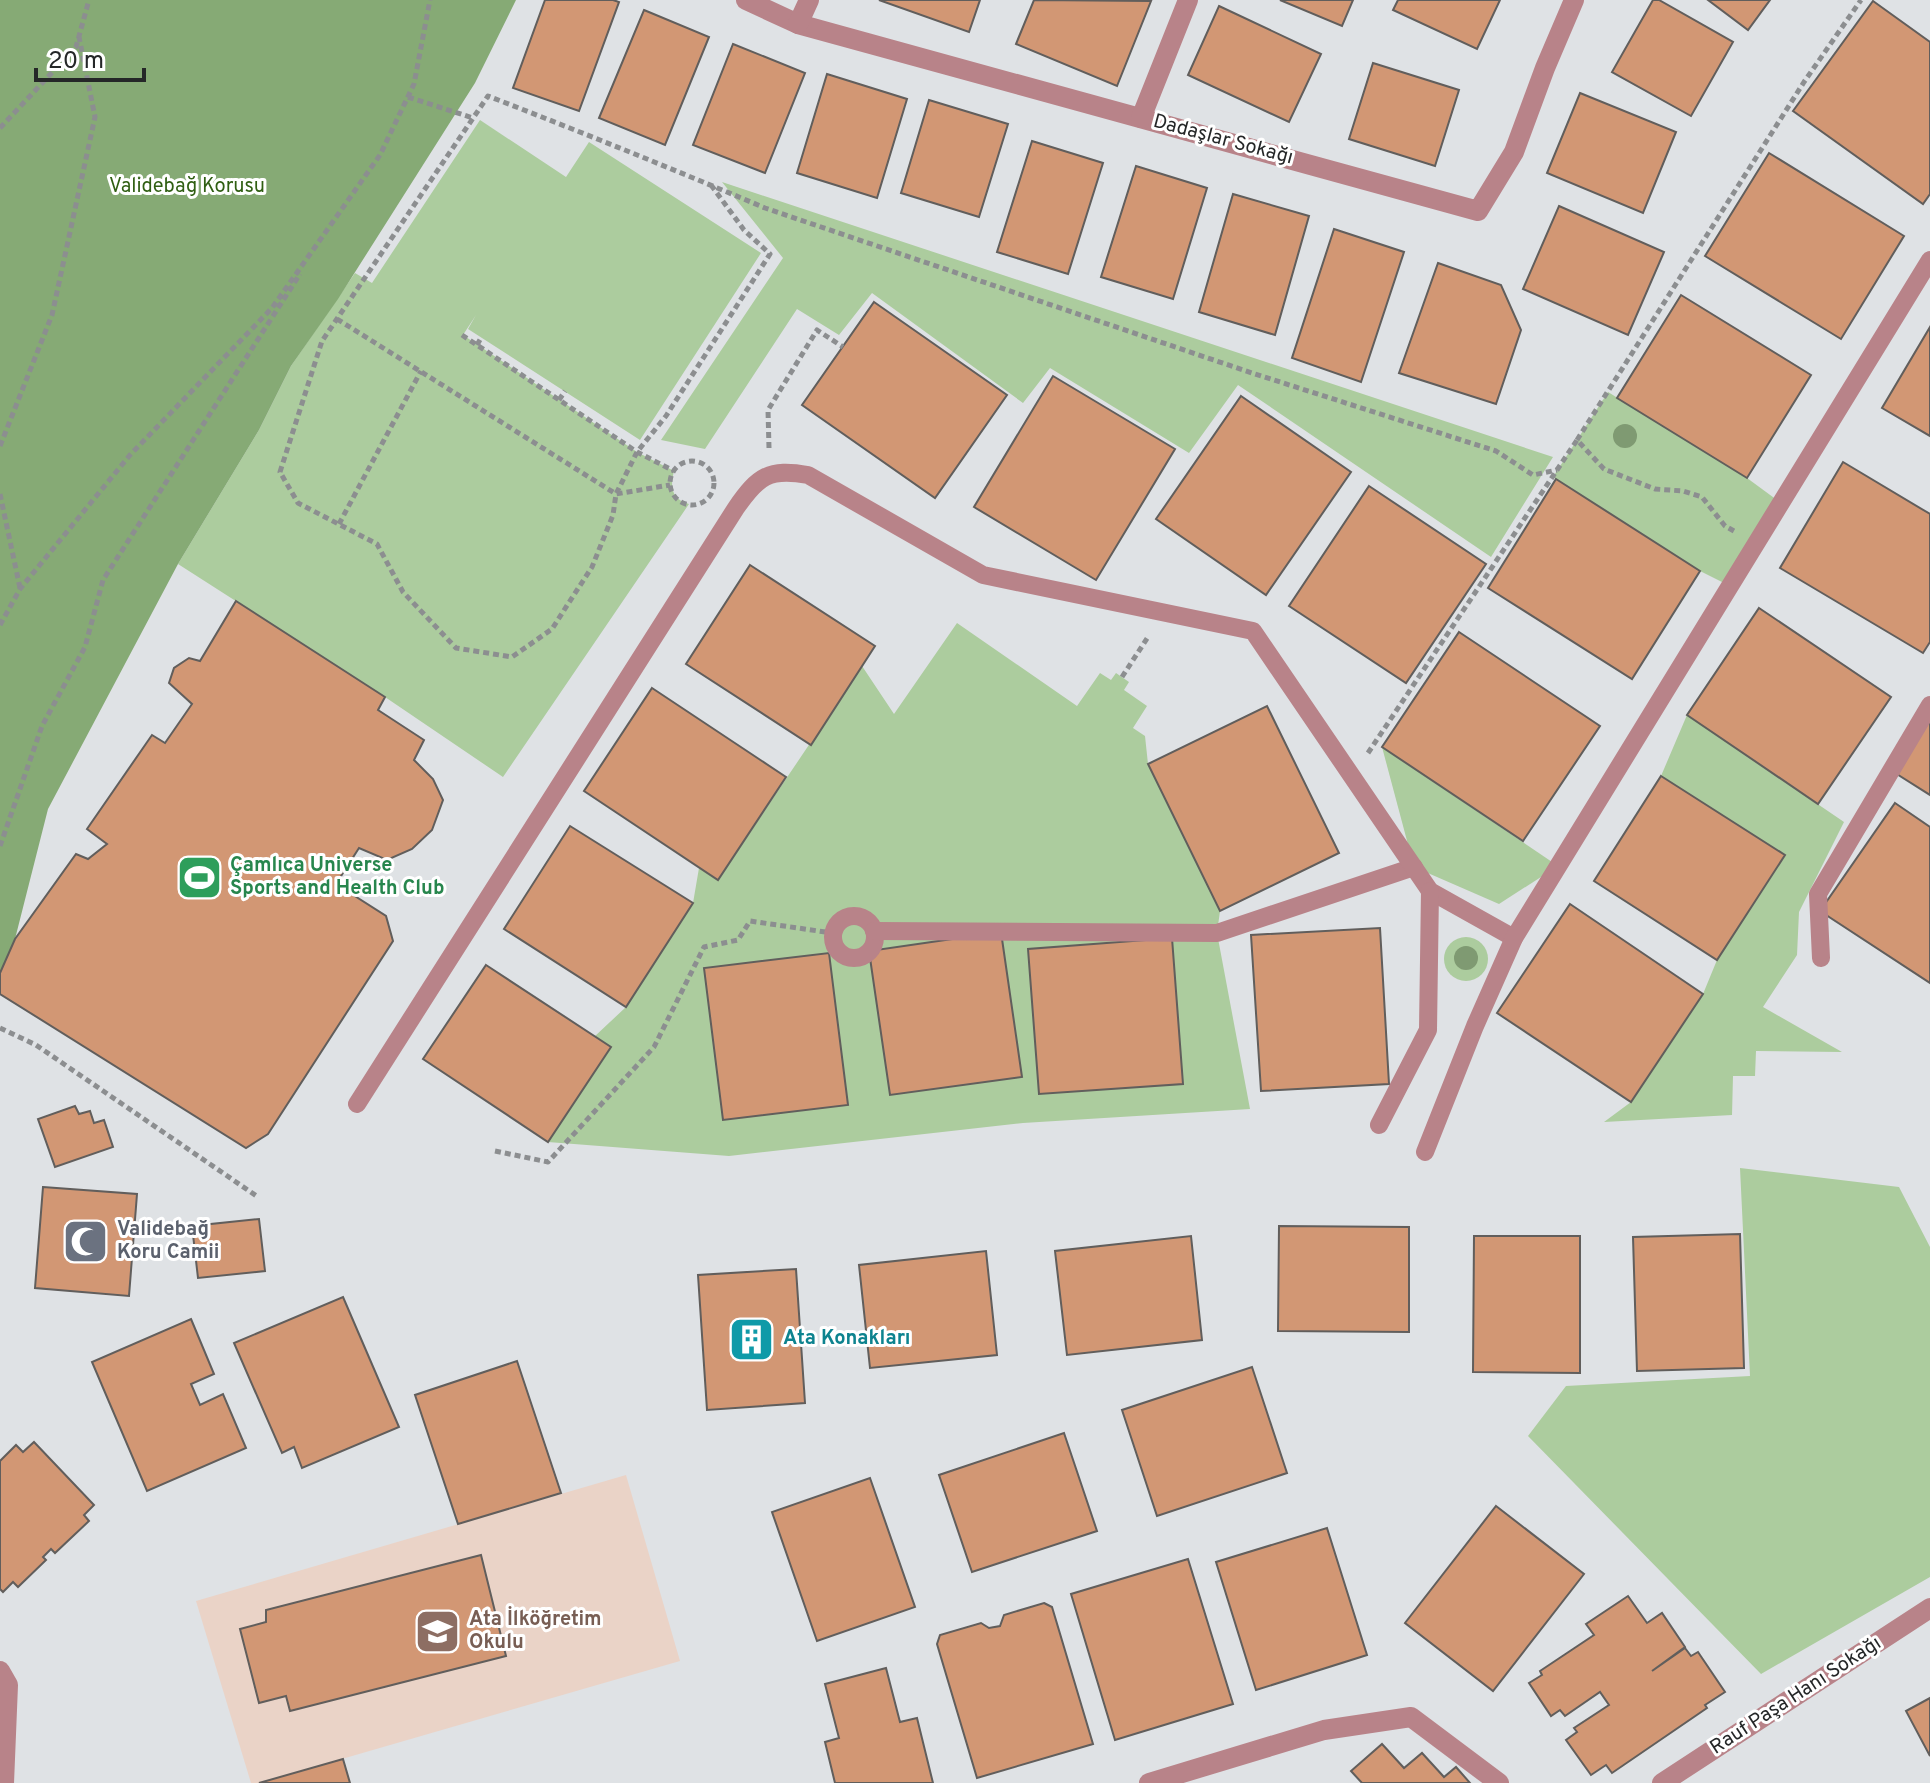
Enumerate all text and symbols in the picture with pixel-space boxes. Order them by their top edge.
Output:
scale bar [36,32,144,82]
text: 20 m [48,47,104,77]
street label: Dadaşlar Sokağı [1150,109,1296,171]
park label: Validebağ Korusu [109,174,265,200]
place label: Çamlıca Universe Sports and Health Club [230,853,444,902]
sports icon: Çamlıca Universe Sports and Health Club [175,854,223,902]
mosque icon: Validebağ Koru Camii [62,1217,110,1265]
place label: Validebağ Koru Camii [117,1217,220,1266]
building icon: Ata Konakları [728,1315,776,1363]
place label: Ata Konakları [783,1326,910,1352]
place label: Ata İlköğretim Okulu [469,1605,602,1656]
school or university icon: Ata İlköğretim Okulu [414,1607,462,1655]
street label: Rauf Paşa Hanı Sokağı [1705,1631,1887,1761]

